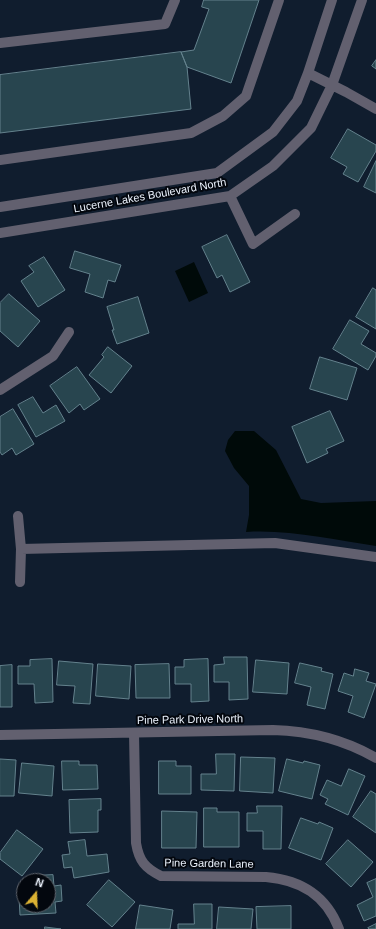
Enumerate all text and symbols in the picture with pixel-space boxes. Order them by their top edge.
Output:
street label: Lucerne Lakes Boulevard North [73,176,227,216]
street label: Pine Park Drive North [137,712,243,728]
street label: Pine Garden Lane [164,857,254,871]
north arrow [16,873,56,913]
text: N [34,876,45,890]

